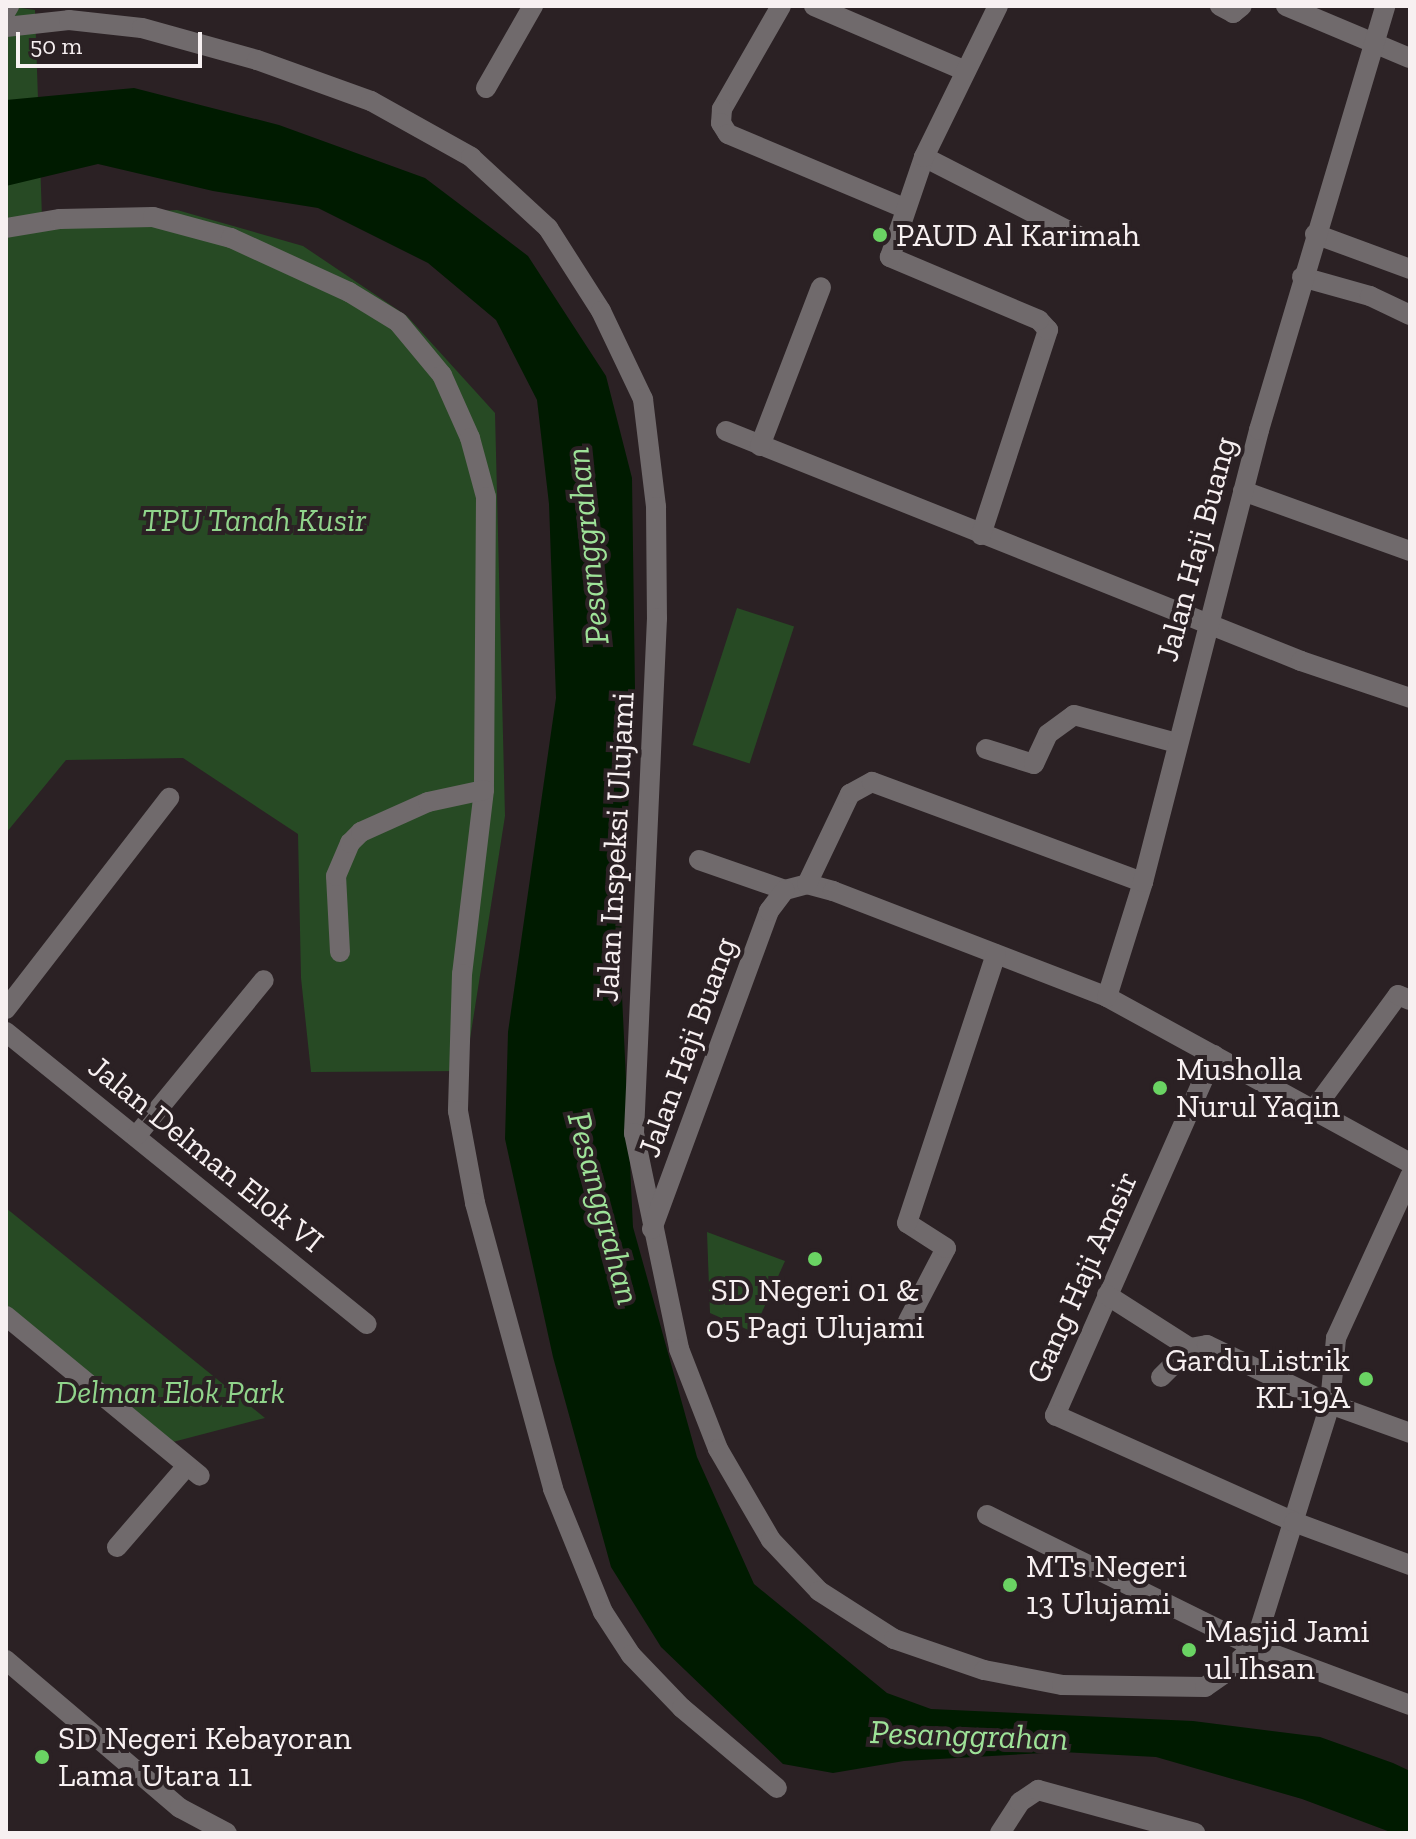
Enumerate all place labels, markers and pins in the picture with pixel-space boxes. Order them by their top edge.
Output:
place label: PAUD Al Karimah [896,216,1141,254]
marker: PAUD Al Karimah [871,226,889,244]
place label: Musholla Nurul Yaqin [1176,1051,1341,1126]
marker: Musholla Nurul Yaqin [1151,1079,1169,1097]
marker: SD Negeri 01 & 05 Pagi Ulujami [806,1250,824,1268]
place label: SD Negeri 01 & 05 Pagi Ulujami [705,1272,925,1347]
place label: Gardu Listrik KL 19A [1165,1342,1350,1417]
marker: Gardu Listrik KL 19A [1357,1370,1375,1388]
place label: MTs Negeri 13 Ulujami [1026,1548,1187,1623]
marker: MTs Negeri 13 Ulujami [1001,1576,1019,1594]
place label: Masjid Jami ul Ihsan [1205,1613,1370,1688]
marker: Masjid Jami ul Ihsan [1180,1641,1198,1659]
place label: SD Negeri Kebayoran Lama Utara 11 [58,1720,351,1795]
marker: SD Negeri Kebayoran Lama Utara 11 [33,1748,51,1766]

